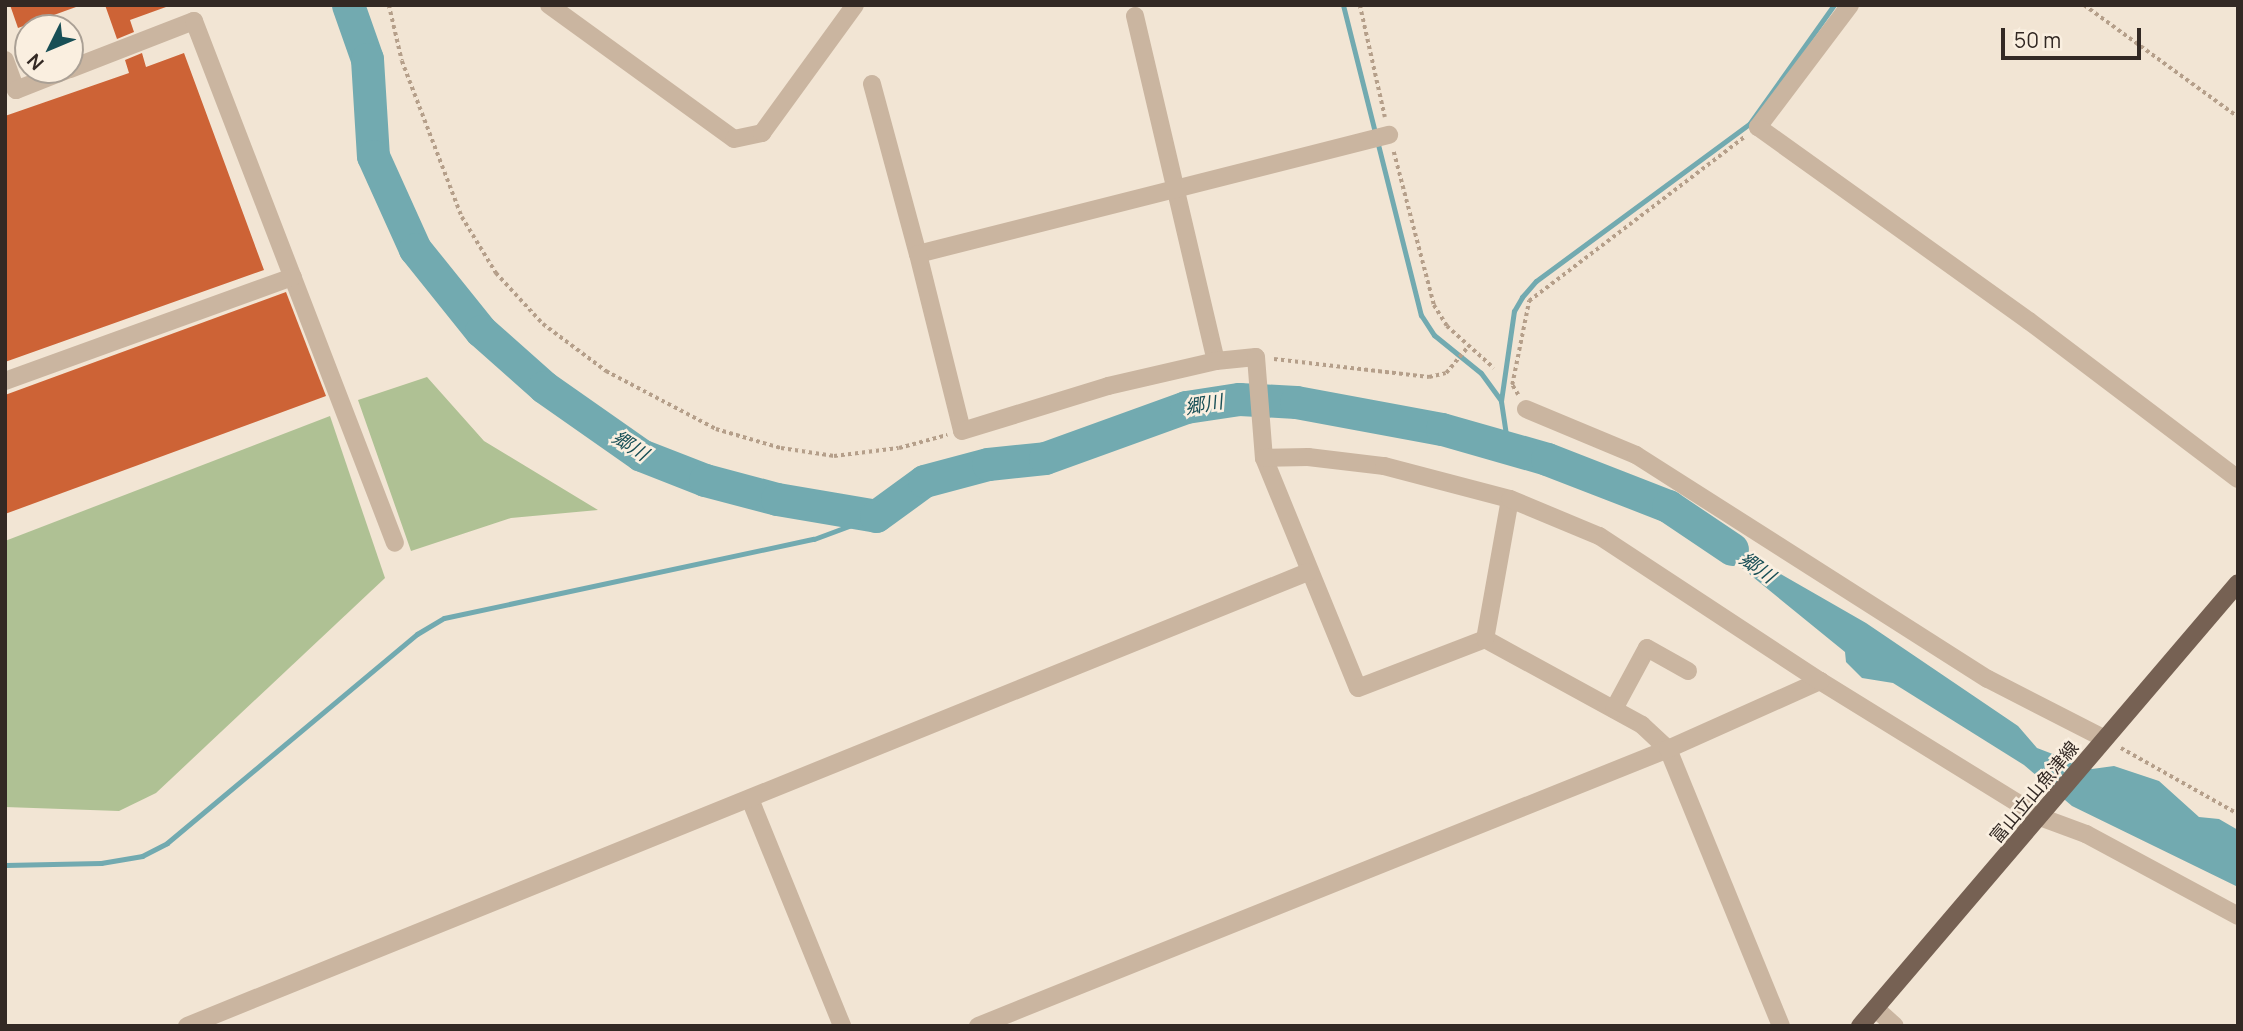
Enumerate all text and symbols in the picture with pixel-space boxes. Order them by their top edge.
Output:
north arrow [14,14,84,84]
scale bar [2005,14,2145,58]
text: 50 m [2014,26,2061,54]
text: N [21,48,49,76]
water label: 郷川 [1183,390,1225,420]
water label: 郷川 [608,426,652,466]
water label: 郷川 [1735,548,1779,588]
street label: 富山立山魚津線 [1985,737,2083,847]

